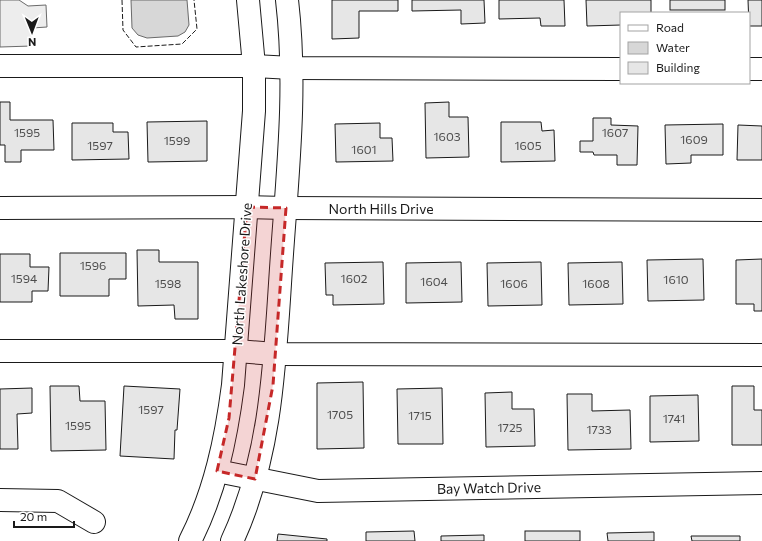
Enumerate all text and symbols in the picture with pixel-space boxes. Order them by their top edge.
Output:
north arrow [12,12,52,52]
legend [620,12,750,84]
text: Road [656,20,684,34]
text: N [28,36,36,49]
text: Water [656,40,690,54]
text: Building [656,60,700,74]
house number: 1595 [14,125,40,139]
house number: 1607 [602,125,628,139]
house number: 1603 [433,129,461,143]
house number: 1609 [680,132,708,146]
house number: 1599 [164,133,190,147]
house number: 1597 [87,138,113,152]
house number: 1605 [514,138,542,152]
house number: 1601 [351,142,377,156]
street label: North Hills Drive [328,200,434,217]
street label: North Lakeshore Drive [228,202,255,346]
house number: 1596 [80,258,106,272]
house number: 1594 [11,271,37,285]
house number: 1602 [341,271,368,285]
house number: 1610 [663,272,689,286]
house number: 1604 [420,274,448,288]
house number: 1598 [155,276,181,290]
house number: 1606 [500,276,528,290]
house number: 1608 [582,276,610,290]
house number: 1597 [138,402,164,416]
house number: 1705 [327,407,353,421]
house number: 1715 [408,408,432,422]
house number: 1741 [663,411,685,425]
house number: 1595 [65,418,91,432]
house number: 1725 [497,420,523,434]
house number: 1733 [586,422,612,436]
street label: Bay Watch Drive [437,478,541,497]
scale bar [14,503,74,529]
text: 20 m [20,509,47,523]

